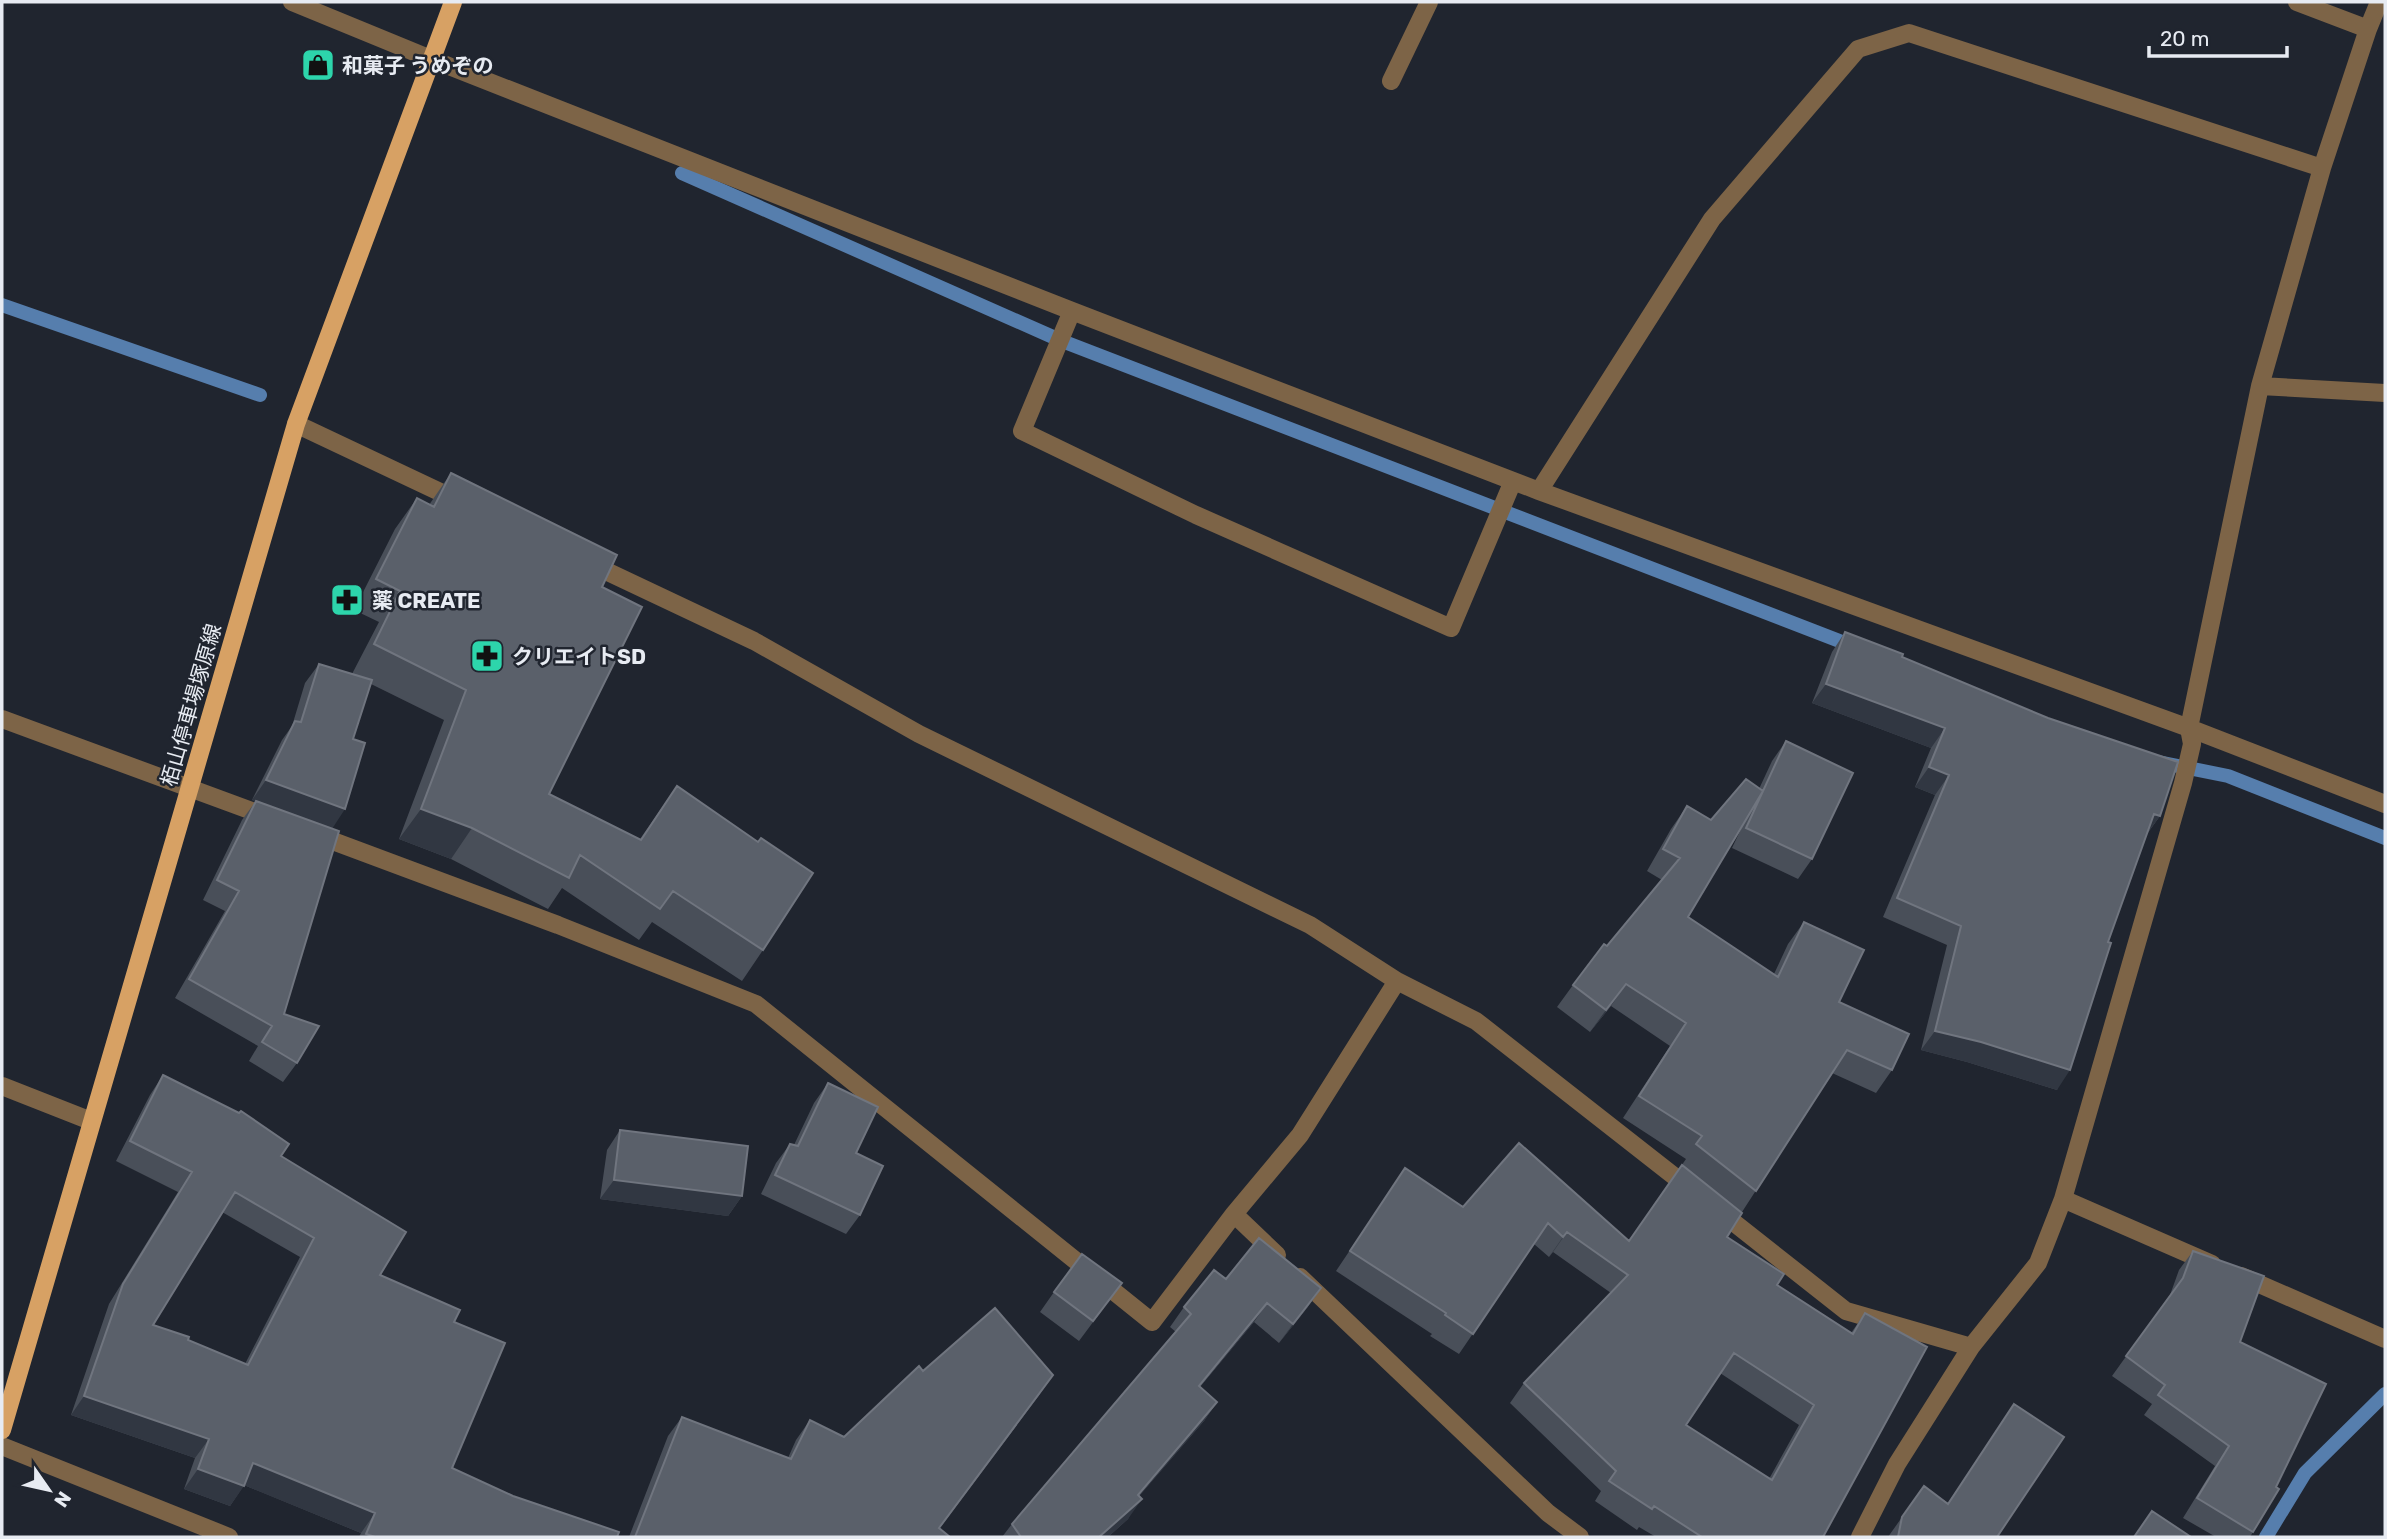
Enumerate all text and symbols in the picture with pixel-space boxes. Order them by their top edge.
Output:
scale bar [2149,14,2287,58]
text: 20 m [2160,26,2209,51]
shop icon: 和菓子 うめぞの [299,46,337,84]
place label: 和菓子 うめぞの [342,53,493,78]
pharmacy icon: 薬 CREATE [328,581,366,619]
place label: 薬 CREATE [372,588,480,613]
street label: 栢山停車場塚原線 [156,621,226,789]
pharmacy icon: クリエイトSD [468,637,506,675]
place label: クリエイトSD [512,644,646,669]
north arrow [14,1455,84,1525]
text: N [49,1487,76,1511]

